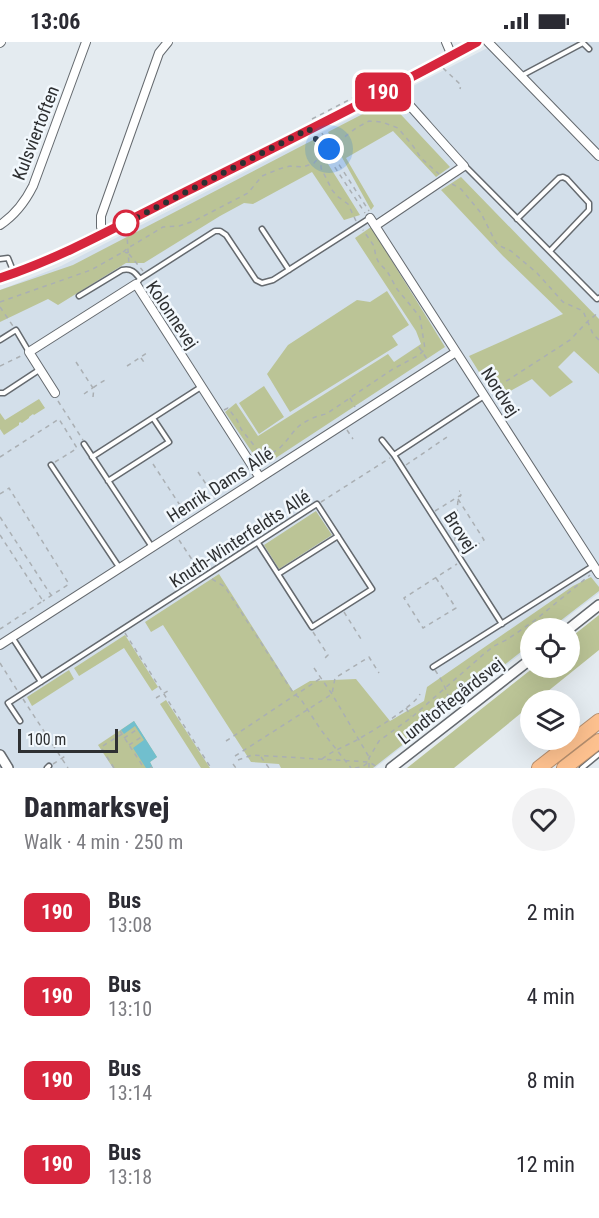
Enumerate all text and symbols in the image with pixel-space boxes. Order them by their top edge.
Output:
text: 13:06 [30,9,81,34]
line badge: 190 [348,73,418,112]
text: 190 [367,80,399,104]
street label: Kulsviertoften [8,83,63,183]
your location [314,134,344,164]
unlabelled marker [113,210,139,236]
street label: Kolonnevej [142,277,203,353]
street label: Nordvej [477,363,524,420]
street label: Henrik Dams Allé [163,443,277,527]
street label: Knuth-Winterfeldts Allé [166,485,314,592]
street label: Brovej [440,508,481,556]
map controls [520,618,580,750]
button: locate [520,618,580,678]
street label: Lundtoftegårdsvej [394,653,508,748]
button: layers [520,690,580,750]
scale bar [18,726,118,754]
text: 100 m [27,730,66,749]
button: heart [512,788,575,851]
text: Danmarksvej [24,791,169,824]
text: Walk · 4 min · 250 m [24,830,183,854]
text: Bus [108,888,141,913]
text: 190 [41,900,73,924]
text: 2 min [527,900,575,925]
text: 13:08 [108,913,152,937]
text: Bus [108,972,141,997]
text: 190 [41,984,73,1008]
text: 4 min [527,984,575,1009]
text: 13:10 [108,997,152,1021]
text: Bus [108,1056,141,1081]
text: 190 [41,1068,73,1092]
text: 8 min [527,1068,575,1093]
text: 13:14 [108,1081,152,1105]
text: Bus [108,1140,141,1165]
text: 190 [41,1152,73,1176]
text: 12 min [516,1152,575,1177]
text: 13:18 [108,1165,152,1189]

